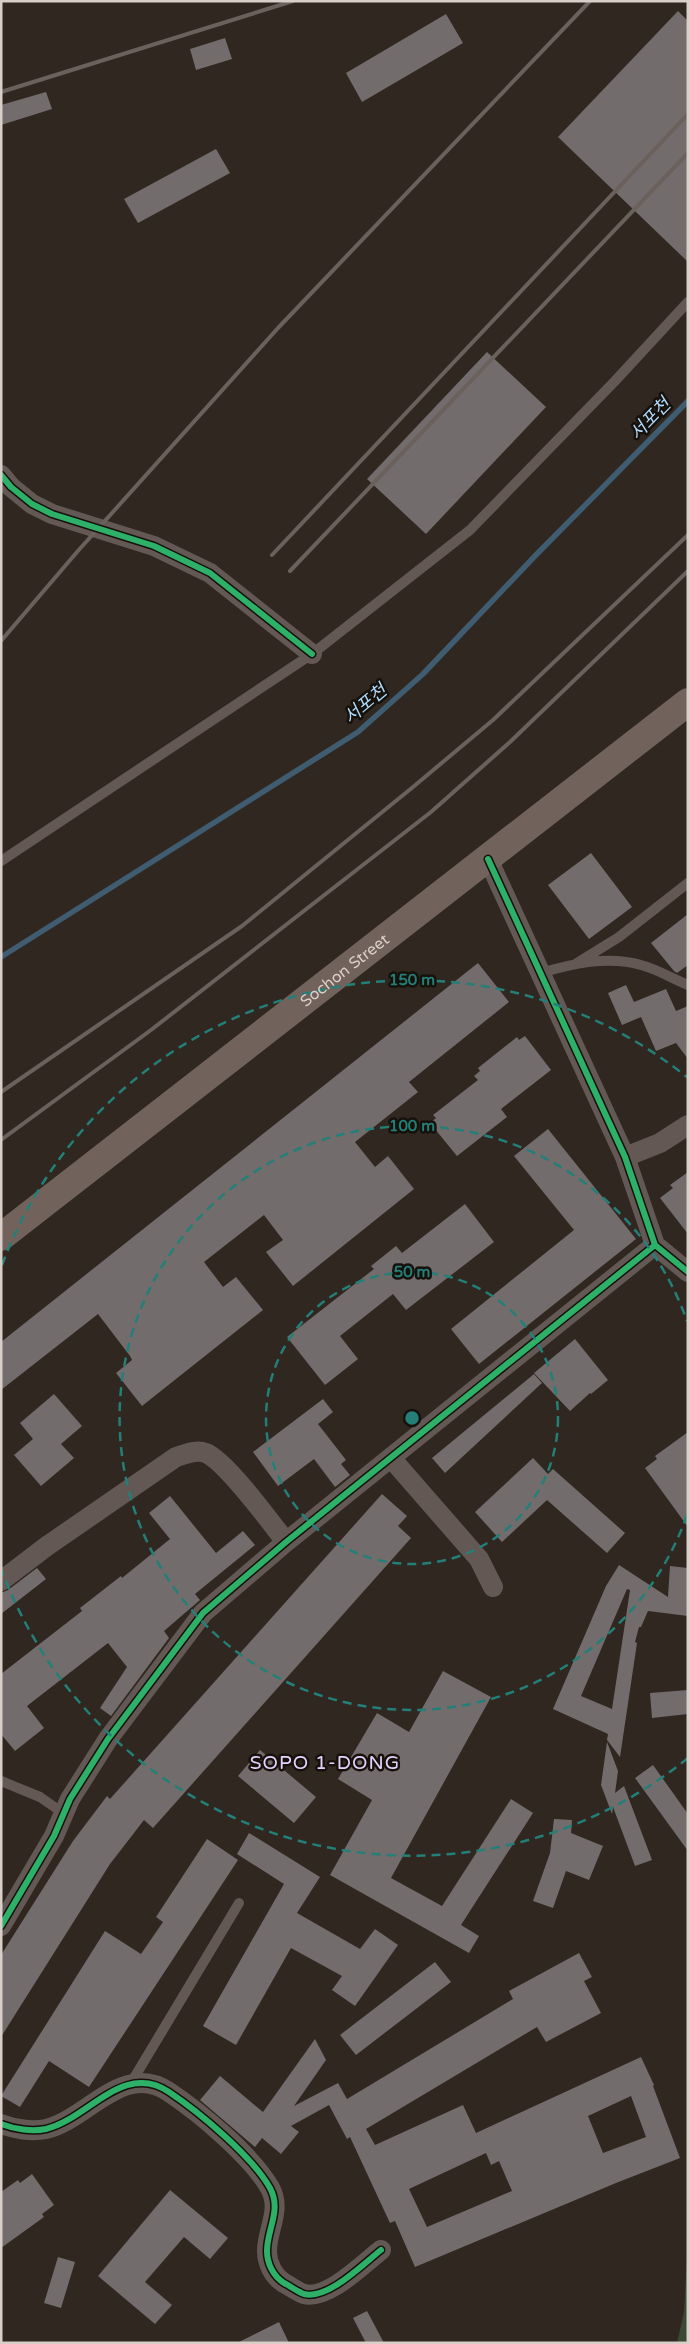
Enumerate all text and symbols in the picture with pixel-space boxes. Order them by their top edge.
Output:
water label: 서포천 [625,392,677,445]
water label: 서포천 [339,678,393,728]
street label: Sochon Street [296,930,393,1011]
text: 150 m [389,971,435,989]
text: 100 m [389,1117,435,1135]
text: 50 m [394,1263,430,1281]
centre of rings [403,1409,421,1427]
district label: SOPO 1-DONG [250,1752,400,1774]

